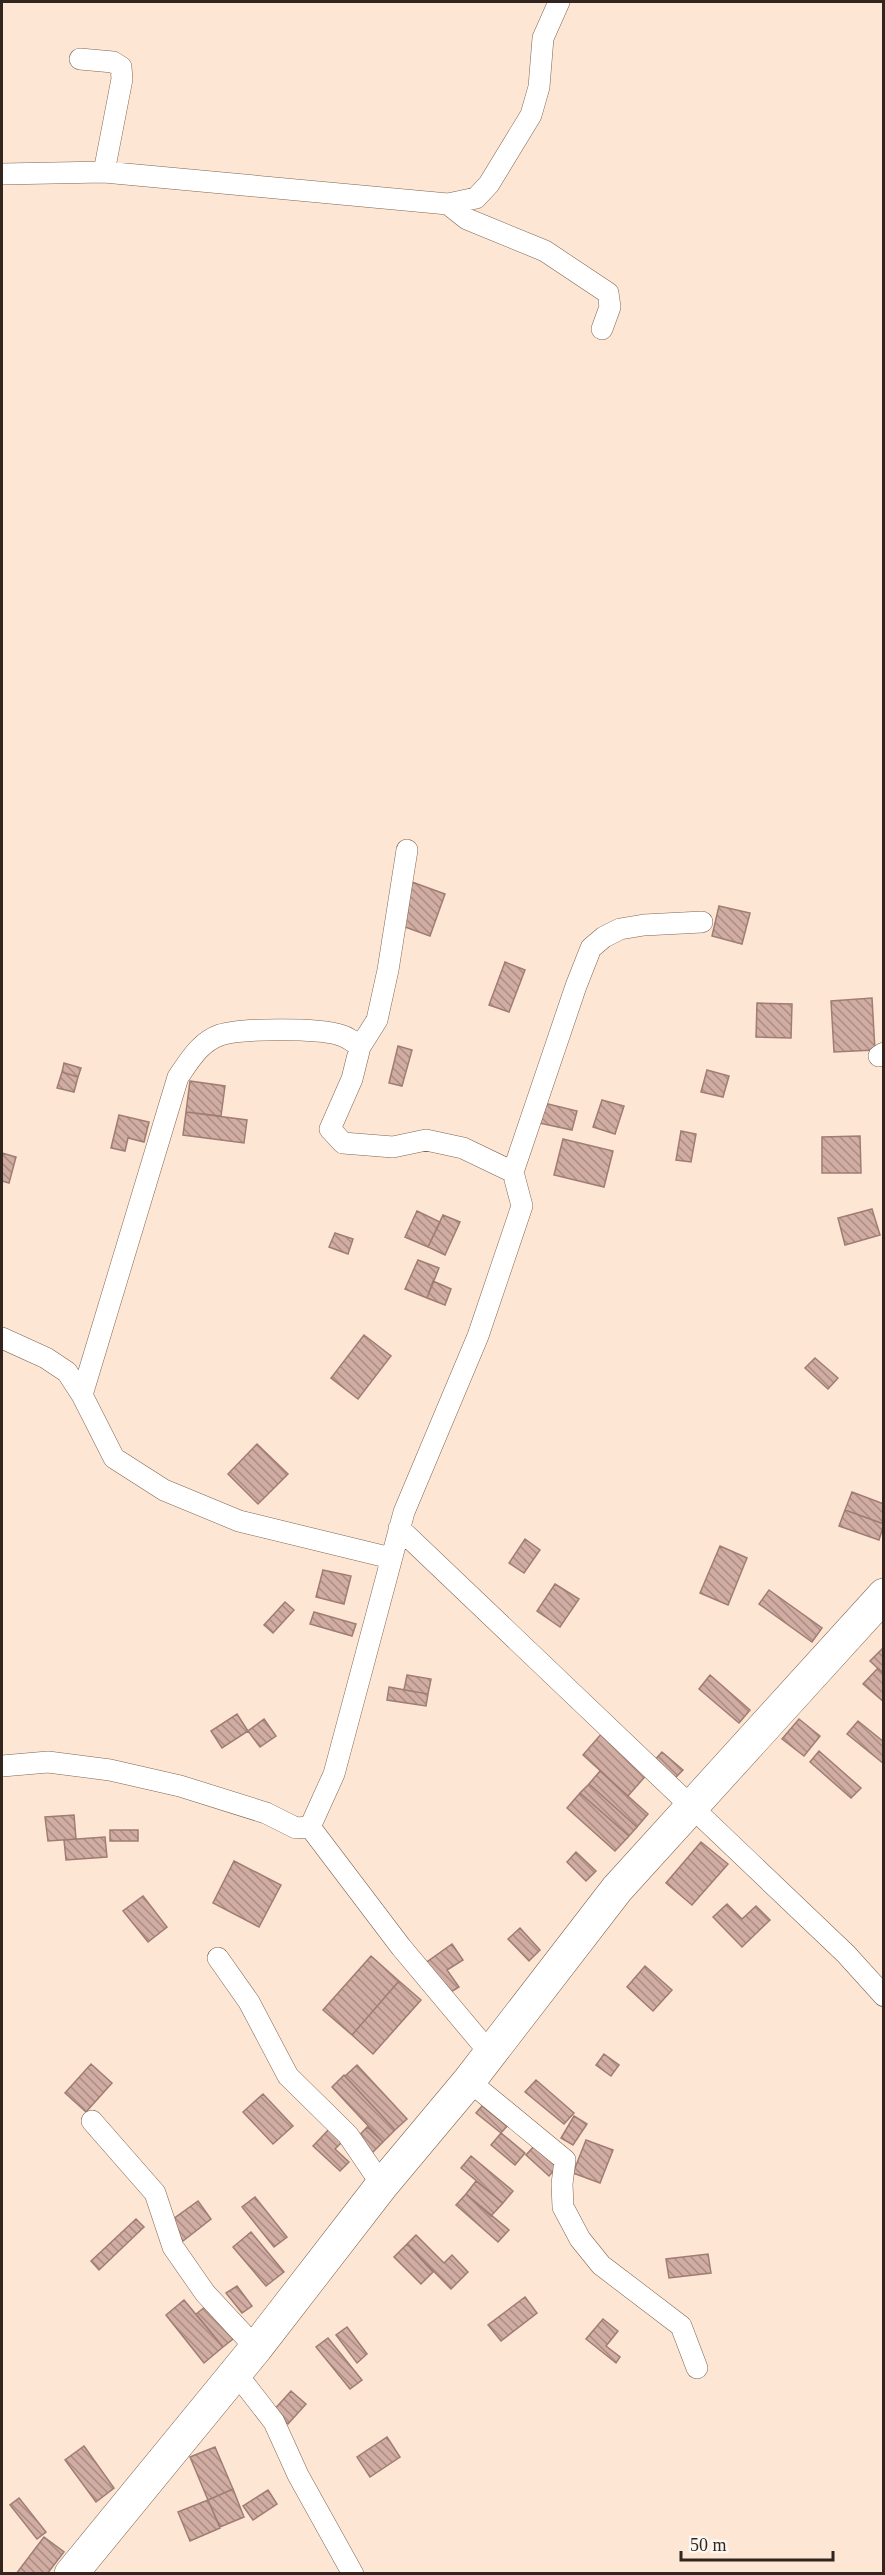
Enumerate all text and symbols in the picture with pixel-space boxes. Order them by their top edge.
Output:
scale bar [681,2524,832,2562]
text: 50 m [690,2535,727,2555]

